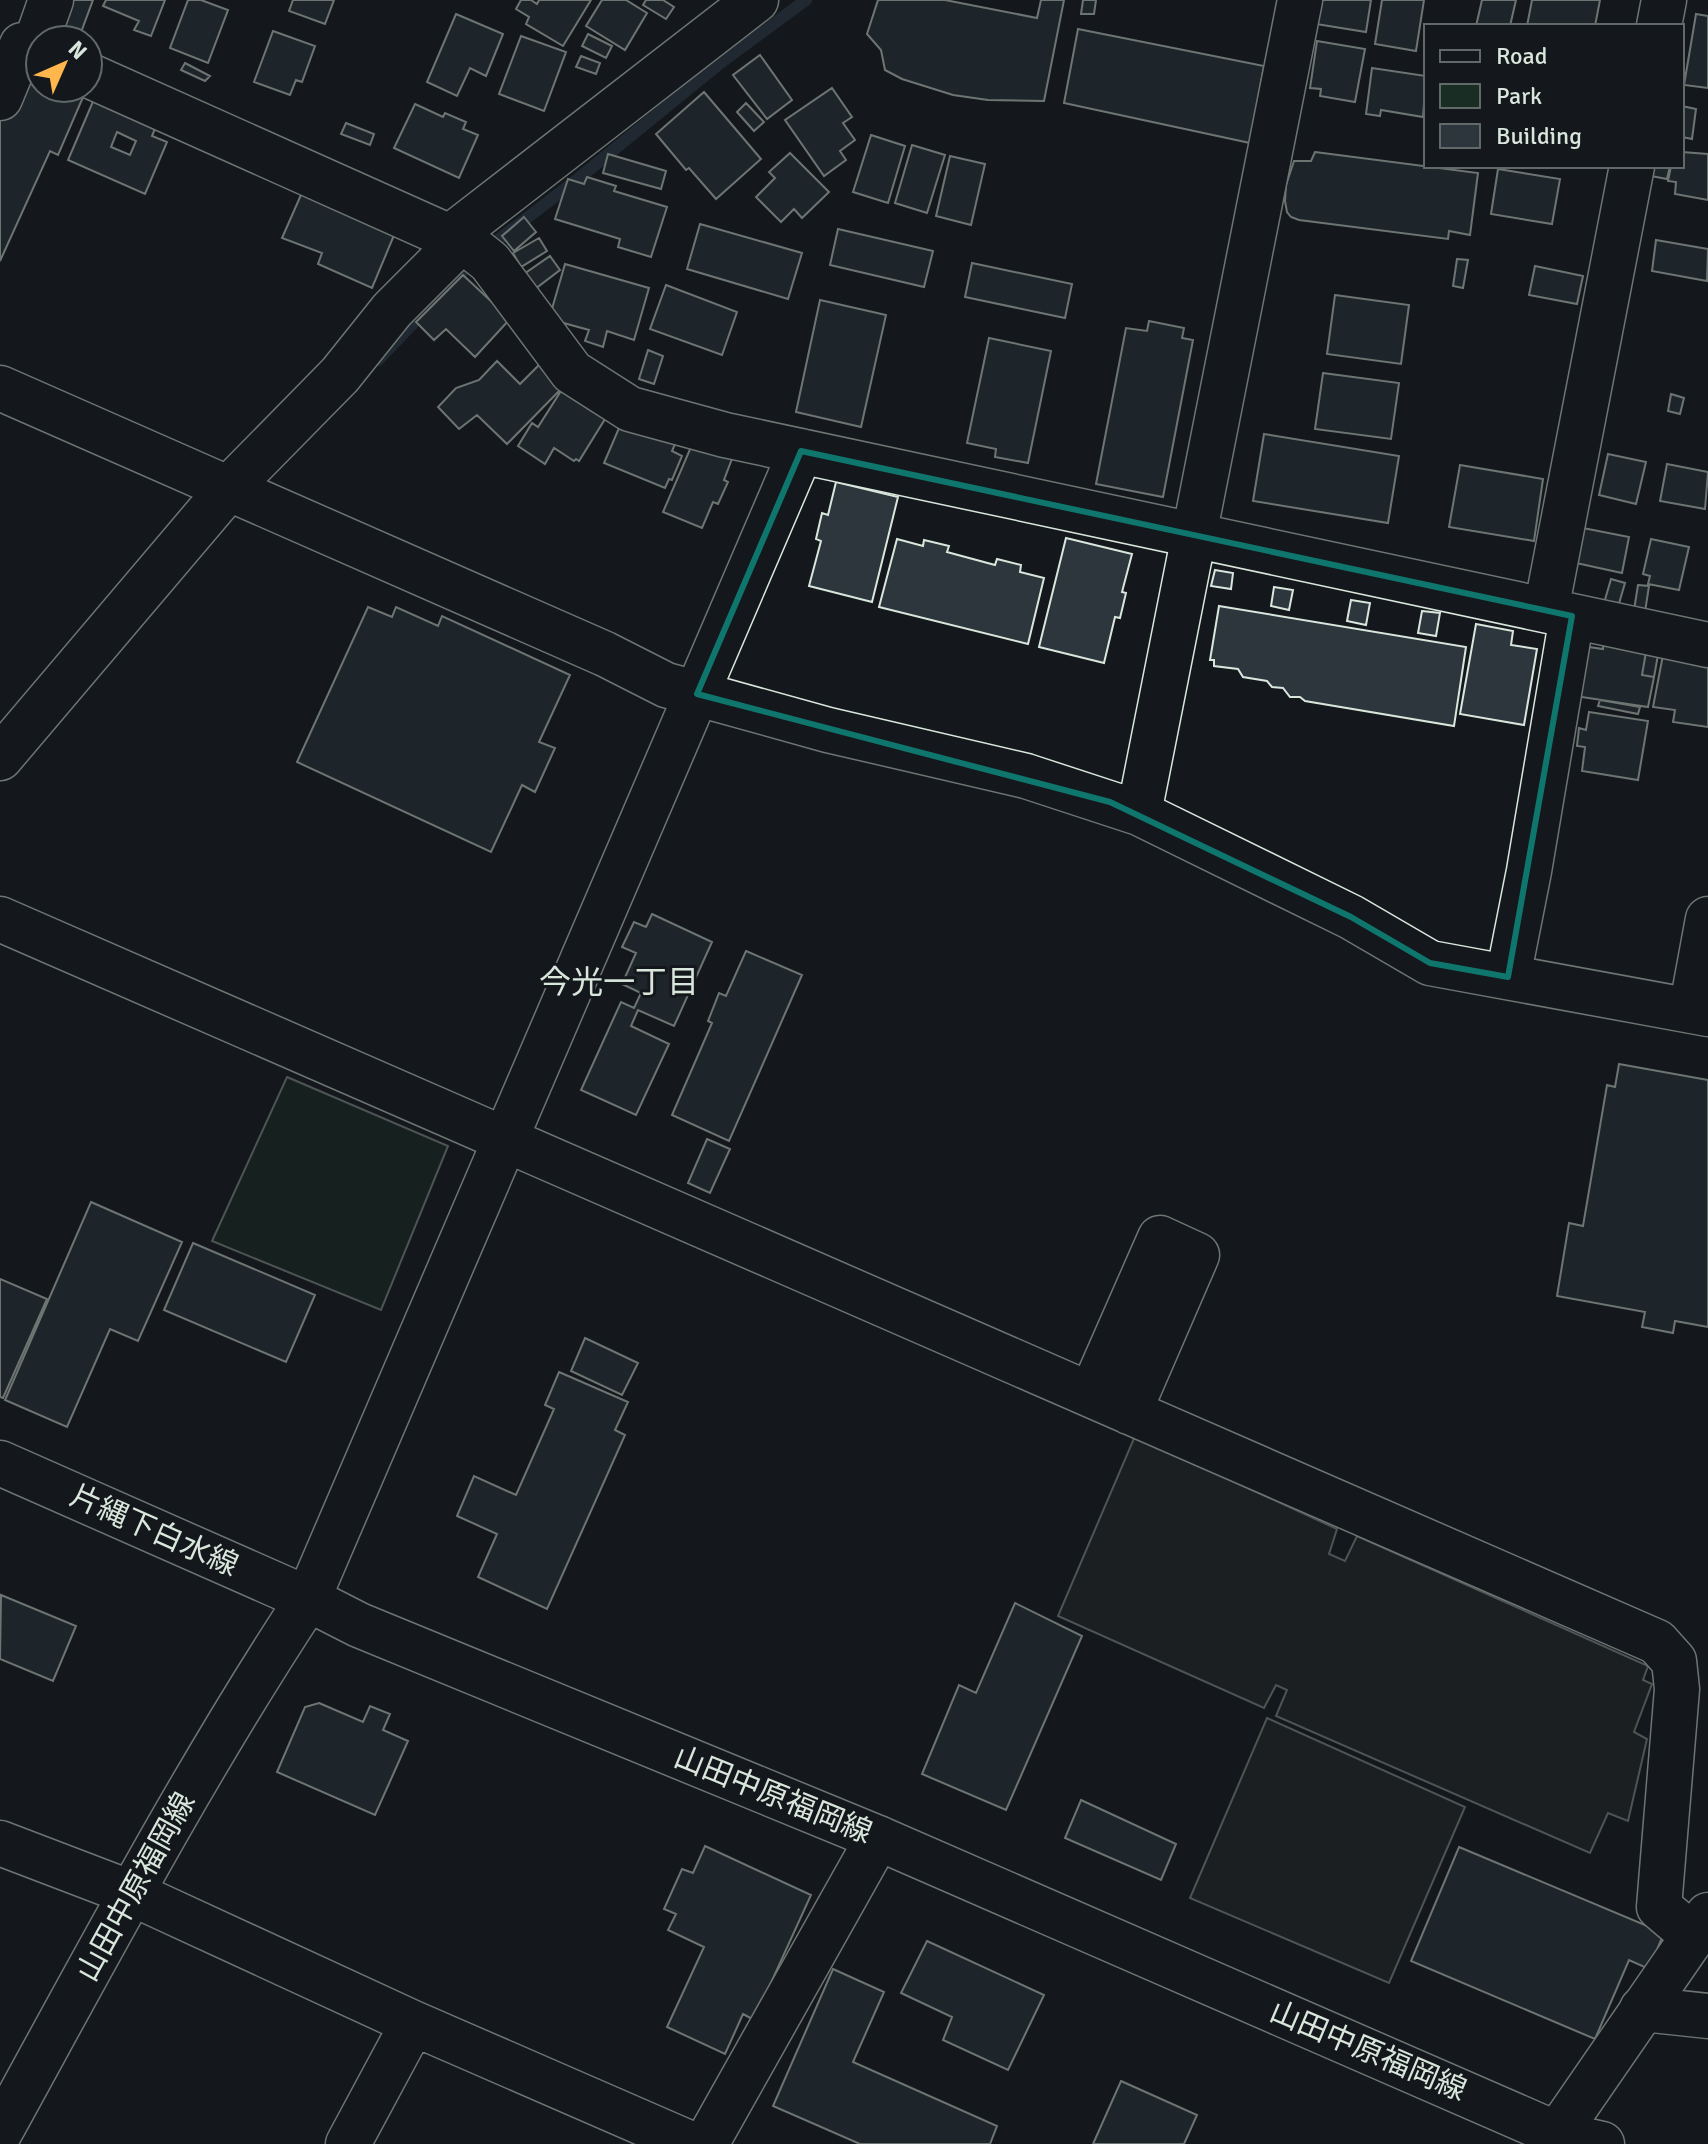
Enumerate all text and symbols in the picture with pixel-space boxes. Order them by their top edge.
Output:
north arrow [24,24,104,104]
legend [1424,24,1684,168]
text: N [63,35,93,65]
text: Road [1496,41,1547,71]
text: Park [1496,81,1542,111]
text: Building [1496,121,1582,151]
district label: 今光一丁目 [539,963,699,1002]
street label: 片縄下白水線 [64,1477,244,1585]
street label: 山田中原福岡線 [669,1739,877,1851]
street label: 山田中原福岡線 [69,1786,203,1988]
street label: 山田中原福岡線 [1264,1993,1472,2109]

